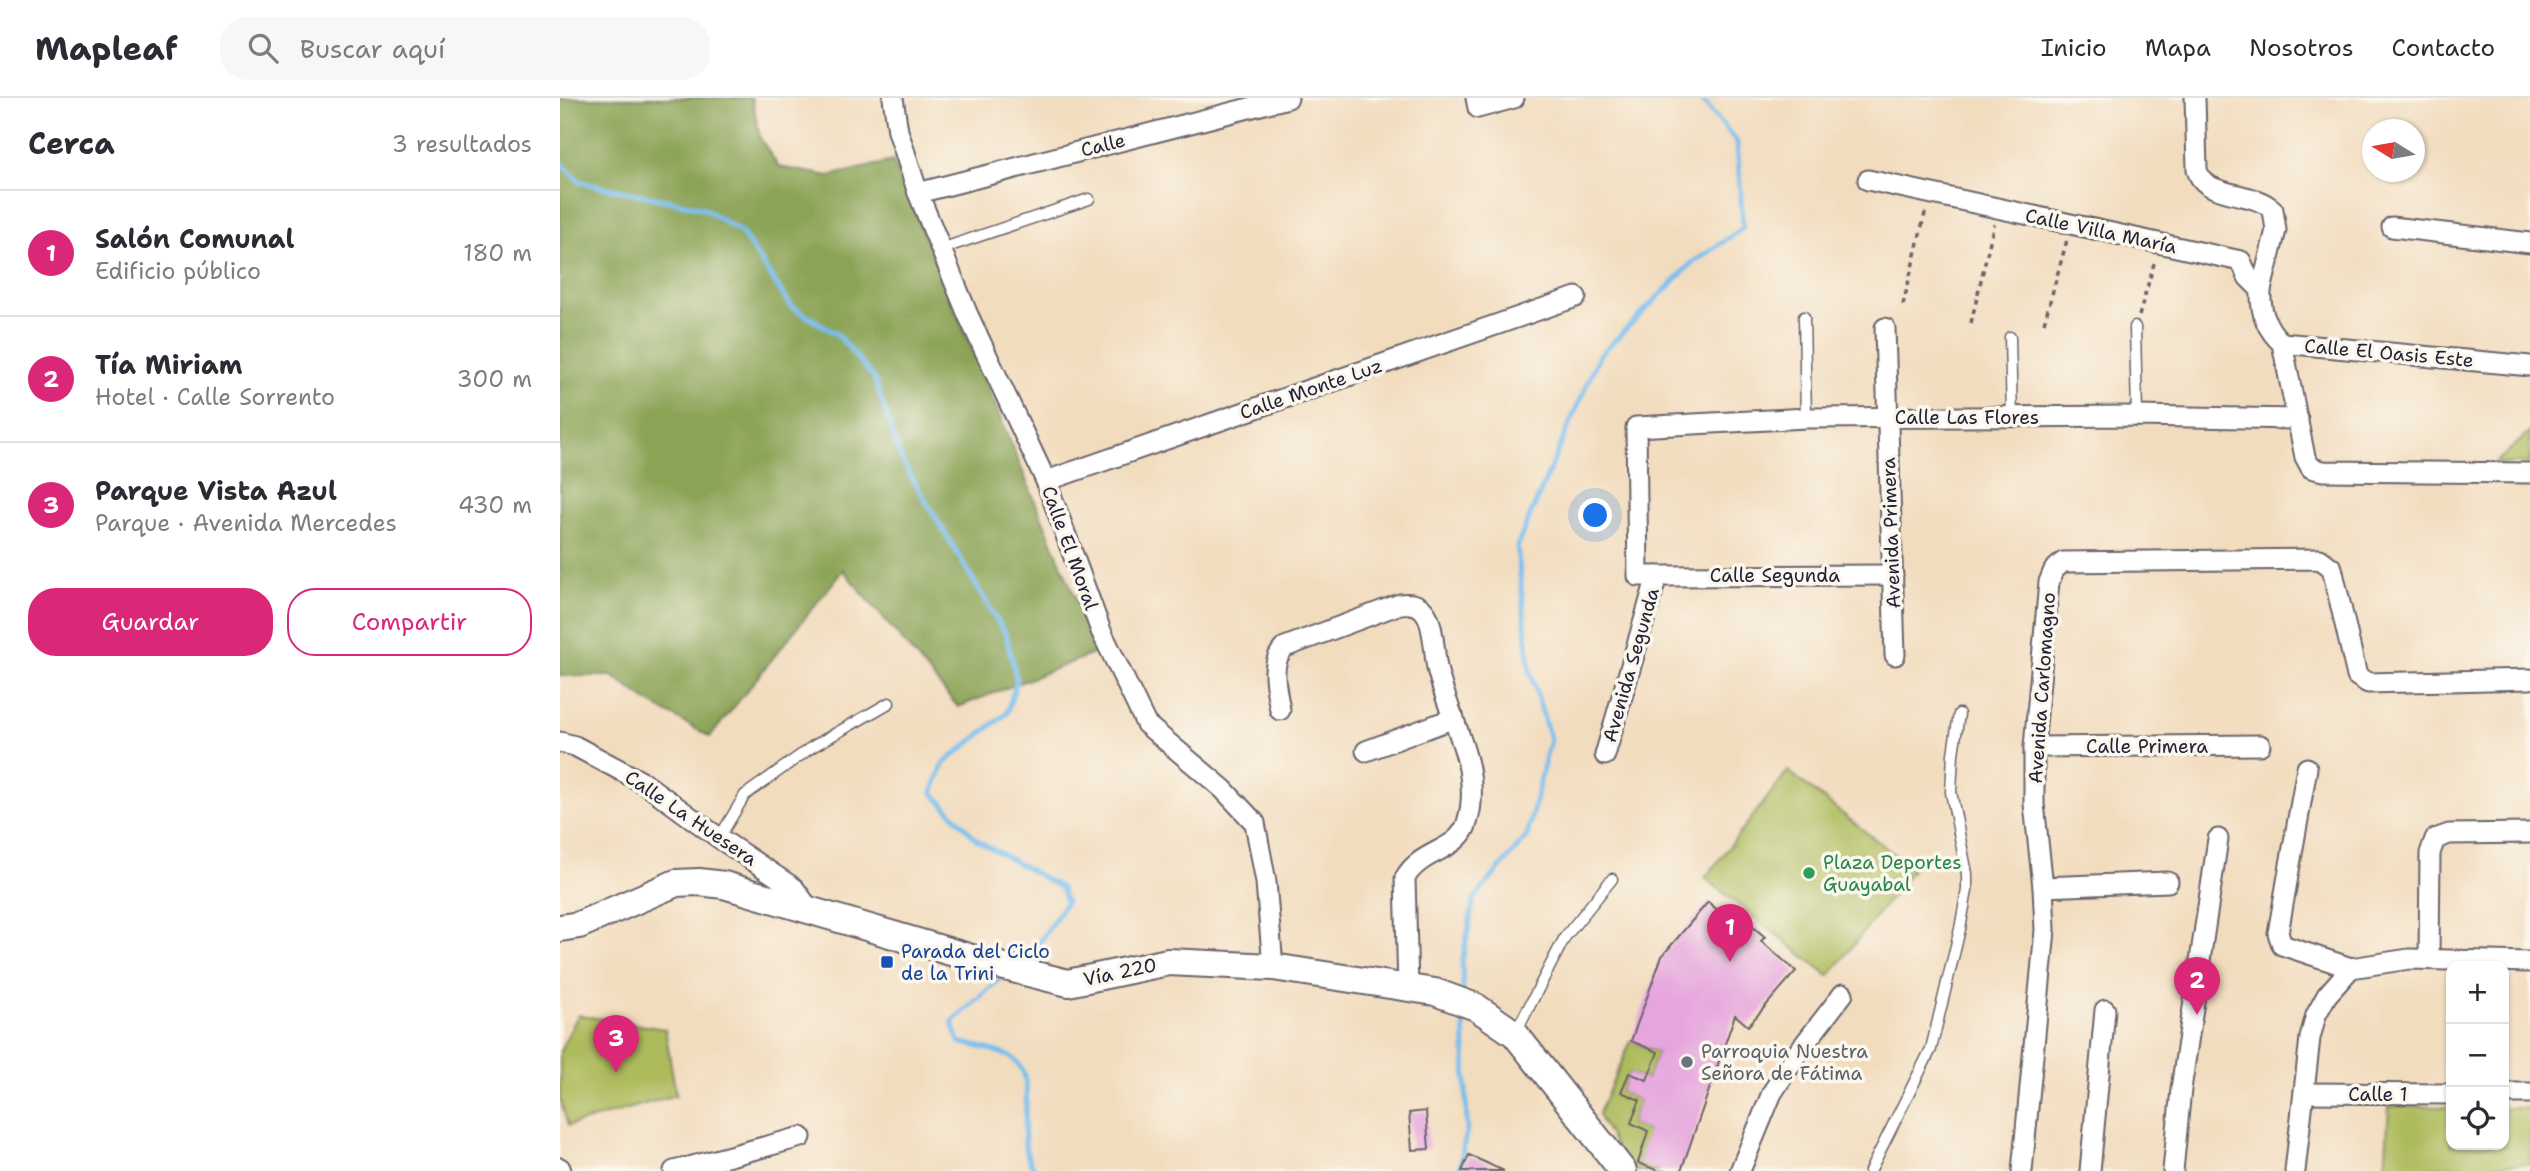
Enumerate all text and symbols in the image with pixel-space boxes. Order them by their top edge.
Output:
search box [220,17,710,80]
text: Mapleaf [35,26,178,71]
icon: search [244,29,282,67]
text: Buscar aquí [300,31,445,66]
text: Inicio [2041,32,2107,64]
text: Mapa [2145,32,2211,64]
text: Nosotros [2249,32,2354,64]
text: Contacto [2392,32,2495,64]
north arrow [2362,119,2425,182]
text: Cerca [28,123,115,164]
street label: Calle [1078,127,1128,163]
text: 3 resultados [392,129,532,159]
street label: Calle Villa María [2023,203,2179,259]
text: Salón Comunal [95,221,294,256]
text: 1 [46,238,56,268]
text: 180 m [463,238,532,268]
text: Edificio público [95,256,261,286]
street label: Calle El Oasis Este [2303,333,2475,373]
text: Tía Miriam [95,347,242,382]
street label: Calle Monte Luz [1236,353,1386,425]
text: 2 [43,364,59,394]
text: 300 m [457,364,532,394]
text: Hotel · Calle Sorrento [95,382,335,412]
street label: Calle Las Flores [1895,405,2039,430]
street label: Avenida Primera [1876,457,1906,609]
text: Parque Vista Azul [95,473,337,508]
street label: Calle El Moral [1036,483,1104,614]
text: 3 [43,490,59,520]
text: 430 m [458,490,532,520]
your location [1578,498,1612,532]
text: Parque · Avenida Mercedes [95,508,397,538]
street label: Calle Segunda [1710,563,1840,588]
street label: Avenida Segunda [1597,585,1665,745]
button: Guardar [28,588,273,656]
button: Compartir [287,588,532,656]
street label: Avenida Carlomagno [2023,591,2061,785]
street label: Calle Primera [2086,734,2208,759]
street label: Calle La Huesera [620,765,762,872]
place label: Plaza Deportes Guayabal [1823,850,1962,897]
marker: Plaza Deportes Guayabal [1801,865,1817,881]
pin: 1 [1707,904,1753,962]
place label: Parada del Ciclo de la Trini [901,939,1050,986]
street label: Vía 220 [1081,952,1159,992]
marker: Parada del Ciclo de la Trini [879,954,895,970]
pin: 2 [2174,957,2220,1015]
map controls [2446,961,2509,1150]
button: + [2446,961,2509,1024]
pin: 3 [593,1015,639,1073]
button: − [2446,1024,2509,1087]
place label: Parroquia Nuestra Señora de Fátima [1701,1039,1868,1086]
marker: Parroquia Nuestra Señora de Fátima [1679,1054,1695,1070]
street label: Calle 1 [2348,1082,2408,1107]
button: locate [2446,1087,2509,1150]

